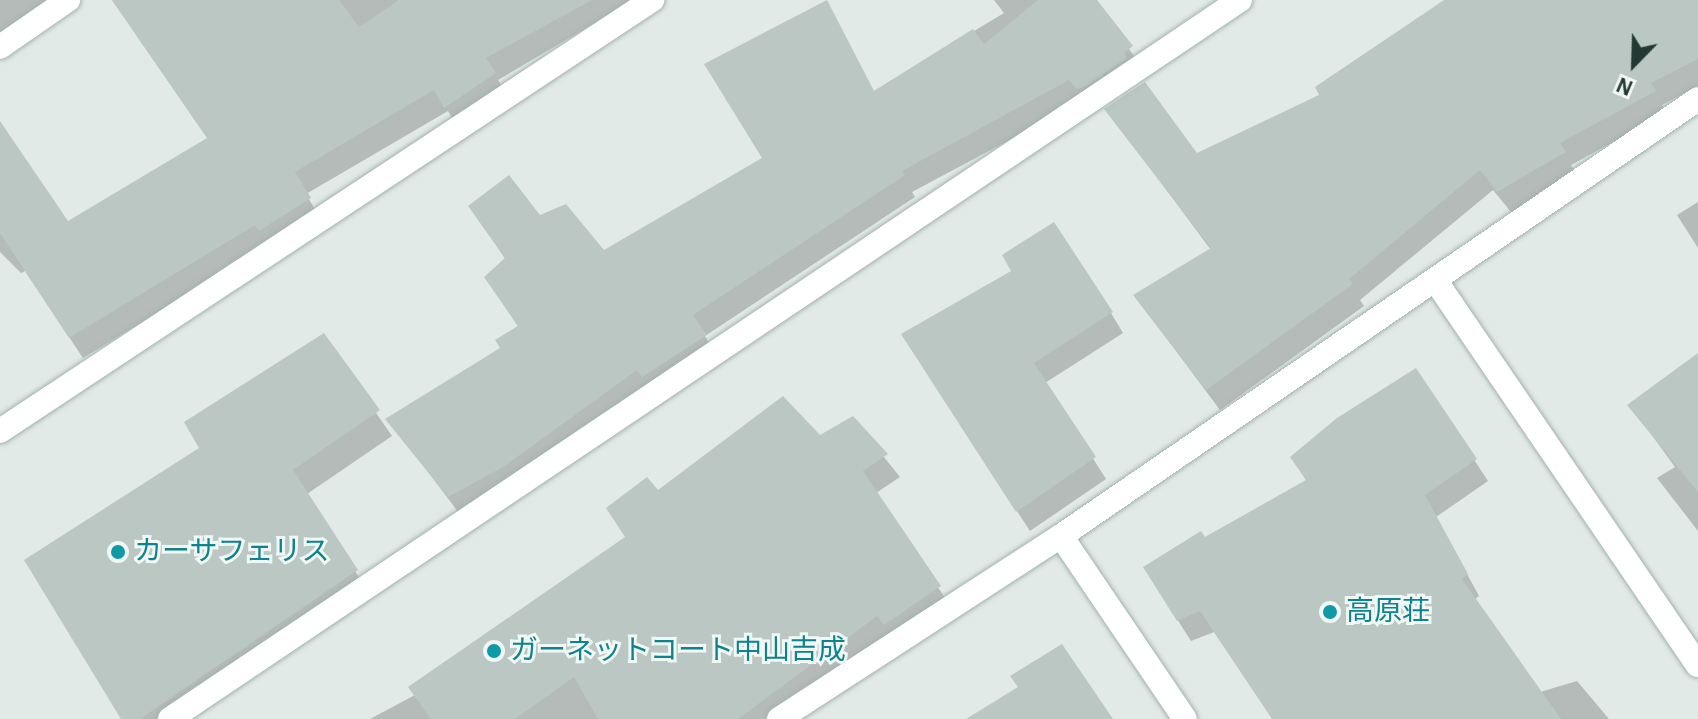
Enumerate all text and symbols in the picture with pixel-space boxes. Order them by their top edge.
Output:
north arrow [1594,24,1674,104]
text: N [1613,73,1636,99]
place label: カーサフェリス [134,535,330,569]
marker: カーサフェリス [109,543,127,561]
place label: 高原荘 [1346,595,1430,629]
marker: 高原荘 [1321,603,1339,621]
place label: ガーネットコート中山吉成 [510,634,846,668]
marker: ガーネットコート中山吉成 [485,642,503,660]

